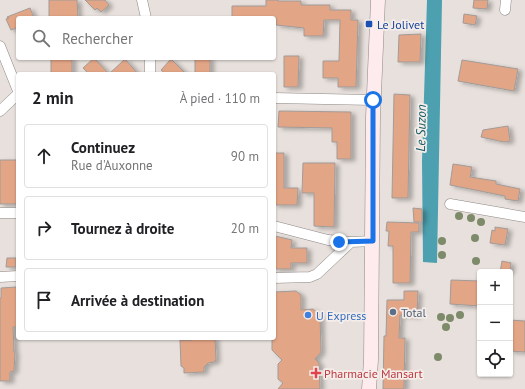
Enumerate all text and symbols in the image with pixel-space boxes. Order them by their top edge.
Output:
search box [16,16,276,60]
place label: Le Jolivet [377,17,424,32]
marker: Le Jolivet [364,19,374,29]
icon: search [30,27,52,49]
text: Rechercher [62,29,133,48]
text: 2 min [32,87,73,109]
text: À pied · 110 m [180,90,260,107]
route start [364,91,382,109]
water label: Le Suzon [412,104,430,152]
text: Continuez [71,138,135,157]
icon: ahead [33,145,55,167]
text: 90 m [231,148,259,165]
text: Rue d'Auxonne [71,157,153,174]
icon: right [33,217,55,239]
text: Tournez à droite [71,219,174,238]
text: 20 m [231,220,259,237]
route end [330,233,348,251]
map controls [477,269,513,377]
button: + [477,269,513,305]
icon: arrive [33,289,55,311]
text: Arrivée à destination [71,291,204,310]
place label: Total [401,305,427,320]
button: − [477,305,513,341]
marker: Total [388,307,398,317]
place label: U Express [316,308,366,323]
marker: U Express [303,310,313,320]
button: locate [477,341,513,377]
place label: Pharmacie Mansart [324,366,422,381]
marker: Pharmacie Mansart [311,368,321,378]

